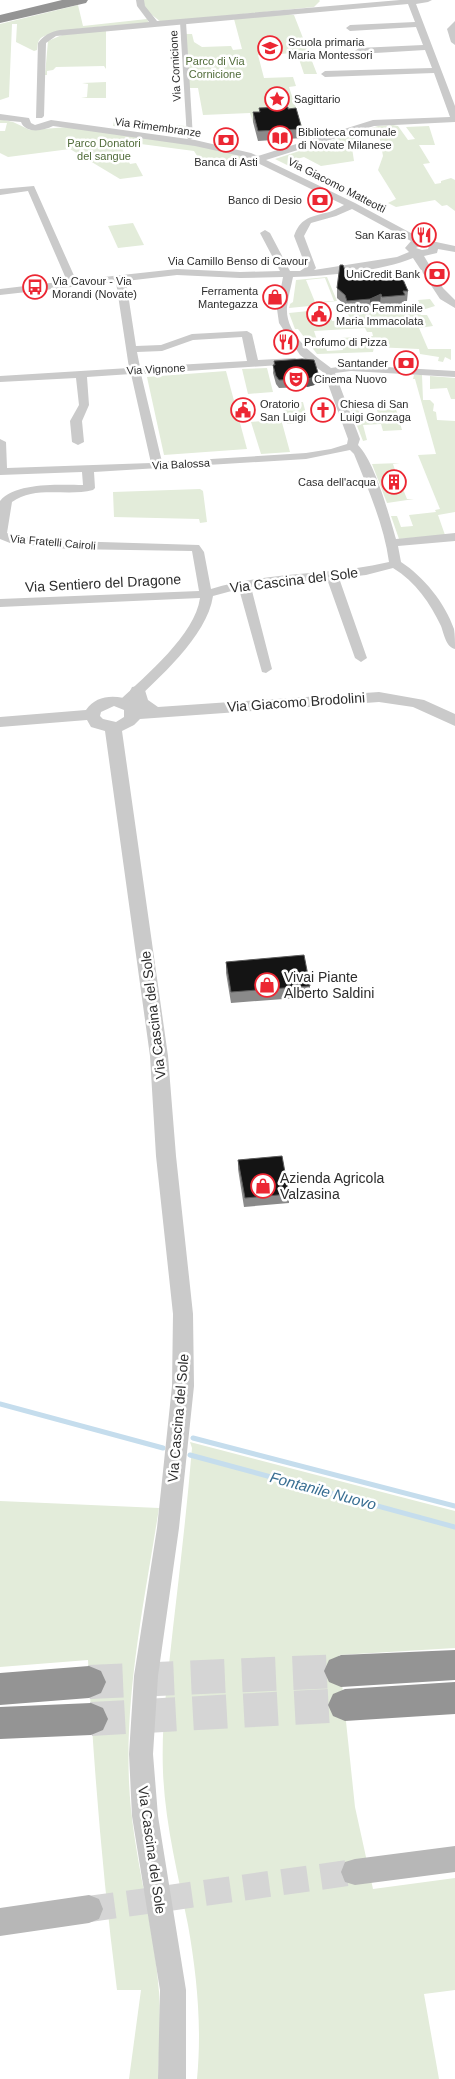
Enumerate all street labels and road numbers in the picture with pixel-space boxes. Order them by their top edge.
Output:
street label: Via Cornicione [167,30,183,102]
street label: Via Rimembranze [114,115,202,139]
street label: Via Giacomo Matteotti [286,155,388,215]
street label: Via Camillo Benso di Cavour [168,255,308,267]
street label: Via Vignone [126,361,186,377]
street label: Via Balossa [152,456,211,472]
street label: Via Fratelli Cairoli [10,532,96,552]
street label: Via Cascina del Sole [229,564,359,596]
street label: Via Sentiero del Dragone [25,571,182,595]
street label: Via Giacomo Brodolini [226,689,366,715]
street label: Via Cascina del Sole [137,950,169,1080]
street label: Via Cascina del Sole [164,1353,192,1483]
street label: Via Cascina del Sole [135,1785,169,1915]

